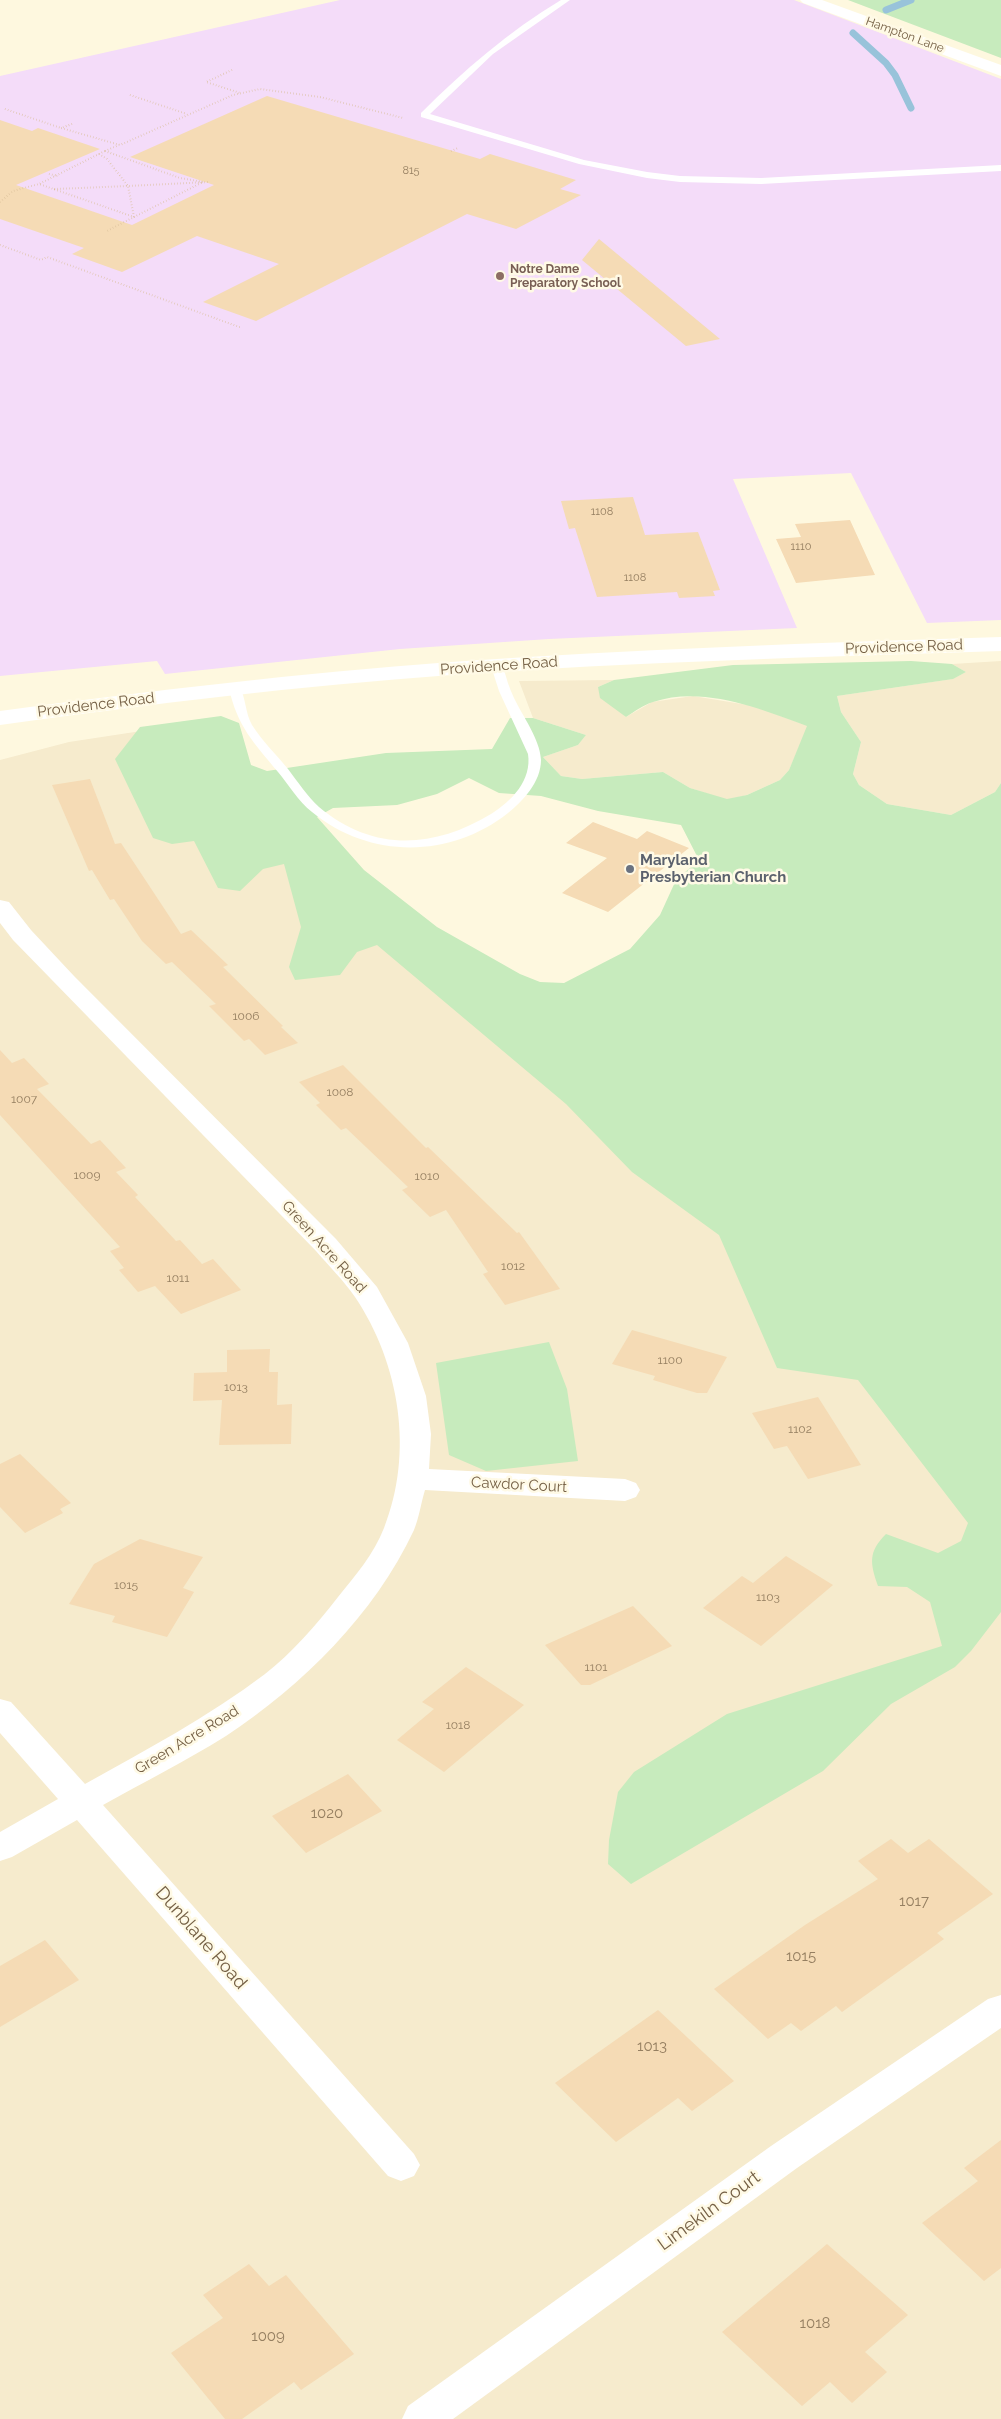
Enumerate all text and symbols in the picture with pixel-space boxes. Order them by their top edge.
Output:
street label: Hampton Lane [864,14,946,56]
house number: 815 [402,164,420,178]
place label: Notre Dame Preparatory School [510,262,621,290]
marker: Notre Dame Preparatory School [494,270,506,282]
house number: 1108 [591,505,613,519]
house number: 1110 [791,540,811,554]
house number: 1108 [624,571,646,585]
street label: Providence Road [845,636,963,658]
street label: Providence Road [440,653,558,679]
street label: Providence Road [36,689,156,721]
place label: Maryland Presbyterian Church [640,851,786,886]
marker: Maryland Presbyterian Church [624,863,636,875]
house number: 1006 [232,1009,260,1023]
house number: 1008 [327,1085,353,1099]
house number: 1007 [11,1092,37,1106]
house number: 1009 [74,1168,100,1182]
house number: 1010 [415,1169,439,1183]
street label: Green Acre Road [278,1197,370,1297]
house number: 1012 [501,1259,525,1273]
house number: 1011 [167,1271,189,1285]
house number: 1100 [658,1353,682,1367]
house number: 1013 [224,1380,248,1394]
house number: 1102 [788,1422,812,1436]
street label: Cawdor Court [471,1474,567,1496]
house number: 1015 [114,1578,138,1592]
house number: 1103 [756,1590,780,1604]
house number: 1101 [585,1660,607,1674]
street label: Green Acre Road [132,1702,242,1778]
house number: 1018 [446,1718,470,1732]
house number: 1020 [311,1804,343,1822]
street label: Dunblane Road [151,1882,251,1994]
house number: 1017 [899,1892,929,1910]
house number: 1015 [786,1947,816,1965]
house number: 1013 [637,2037,667,2055]
street label: Limekiln Court [654,2167,764,2255]
house number: 1018 [800,2314,830,2332]
house number: 1009 [251,2327,285,2345]

